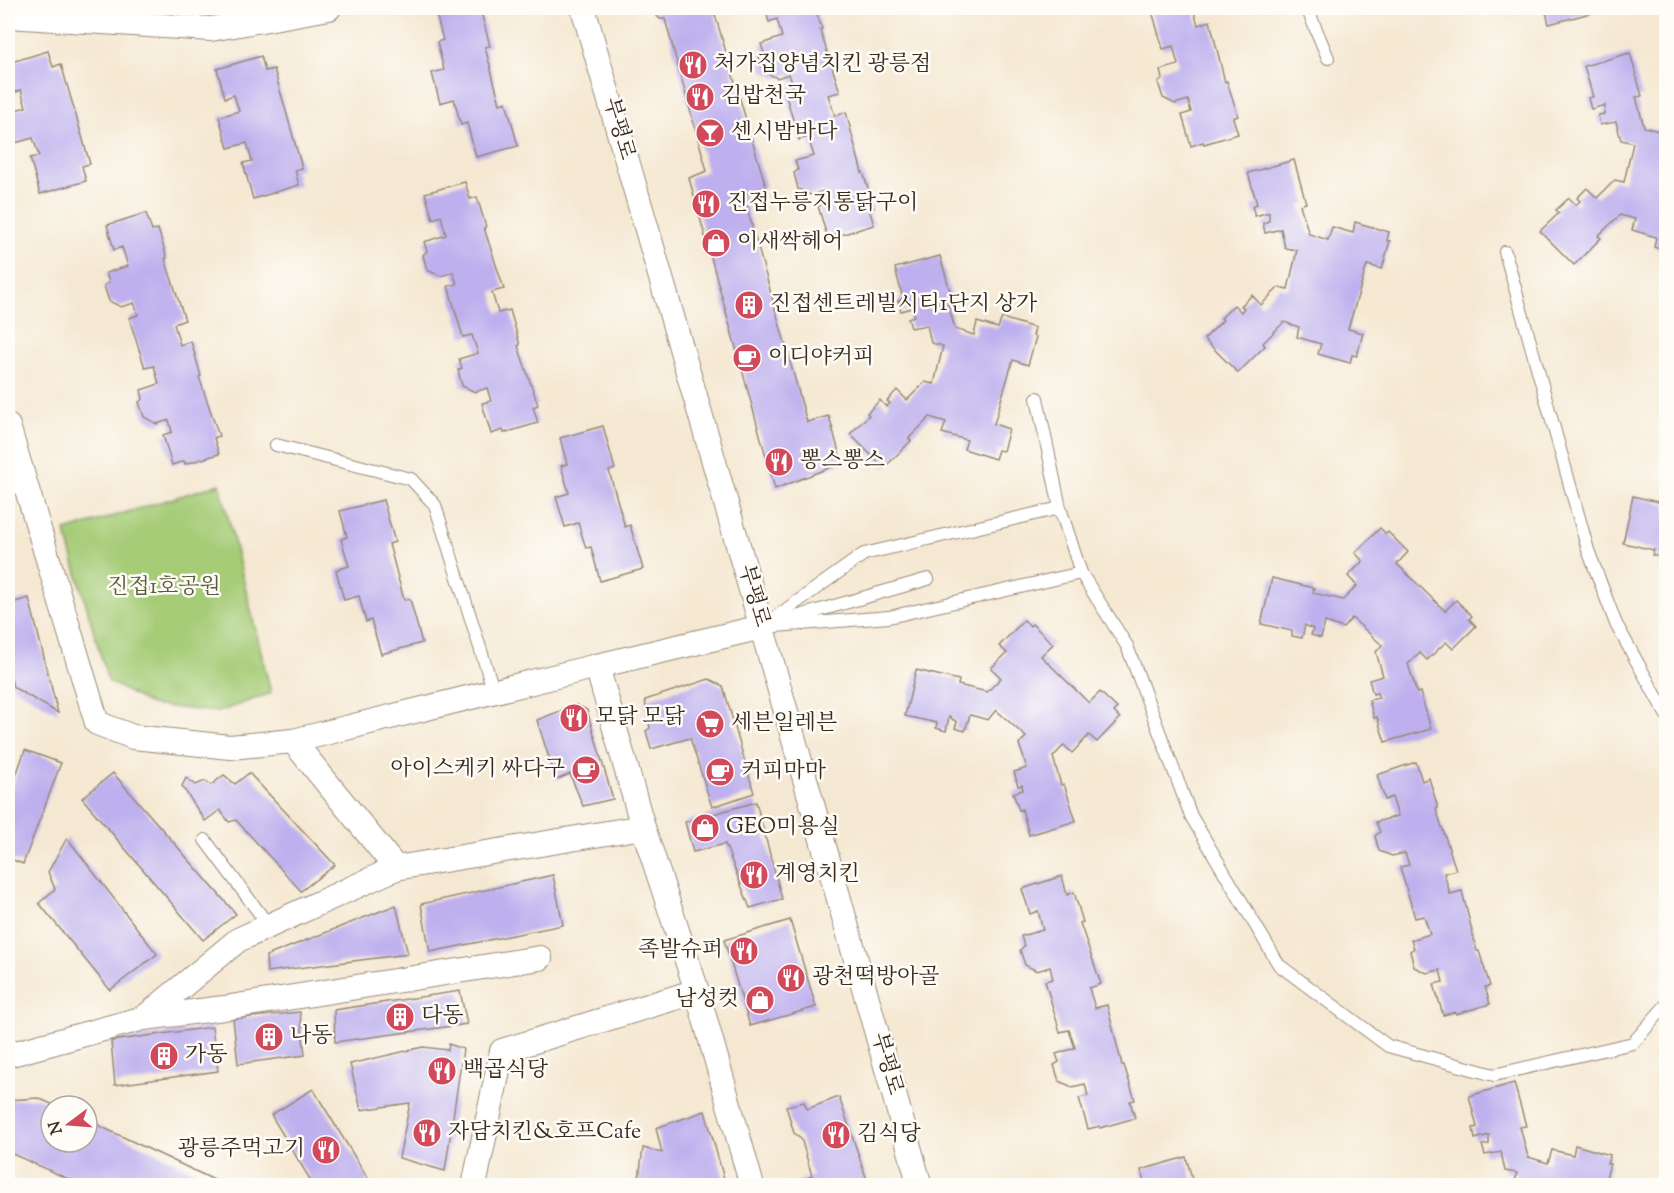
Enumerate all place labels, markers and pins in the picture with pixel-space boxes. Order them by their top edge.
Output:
restaurant icon: 처가집양념치킨 광릉점 [677,49,709,81]
place label: 처가집양념치킨 광릉점 [714,49,931,81]
restaurant icon: 김밥천국 [684,81,716,113]
place label: 김밥천국 [721,81,806,113]
bar icon: 센시밤바다 [694,117,726,149]
place label: 센시밤바다 [731,117,838,149]
restaurant icon: 진접누릉지통닭구이 [690,188,722,220]
place label: 진접누릉지통닭구이 [727,188,918,220]
shop icon: 이새싹헤어 [700,227,732,259]
place label: 이새싹헤어 [737,227,843,259]
building icon: 진접센트레빌시티1단지 상가 [733,289,765,321]
place label: 진접센트레빌시티1단지 상가 [770,289,1038,321]
cafe icon: 이디야커피 [731,342,763,374]
place label: 이디야커피 [768,342,874,374]
restaurant icon: 뽕스뽕스 [763,446,795,478]
place label: 뽕스뽕스 [800,446,885,478]
restaurant icon: 모닭 모닭 [558,702,590,734]
place label: 모닭 모닭 [595,702,685,734]
supermarket icon: 세븐일레븐 [694,708,726,740]
place label: 세븐일레븐 [731,708,837,740]
place label: 아이스케키 싸다구 [390,754,565,786]
cafe icon: 아이스케키 싸다구 [570,754,602,786]
cafe icon: 커피마마 [704,756,736,788]
place label: 커피마마 [741,756,827,788]
shop icon: GEO미용실 [689,812,721,844]
place label: GEO미용실 [726,812,840,844]
restaurant icon: 계영치킨 [738,859,770,891]
place label: 계영치킨 [775,859,860,891]
place label: 족발슈퍼 [638,935,723,967]
restaurant icon: 족발슈퍼 [728,935,760,967]
restaurant icon: 광천떡방아골 [775,962,807,994]
place label: 광천떡방아골 [812,962,940,994]
place label: 남성컷 [675,984,739,1016]
shop icon: 남성컷 [744,984,776,1016]
building icon: 다동 [384,1001,416,1033]
place label: 다동 [421,1001,464,1033]
building icon: 나동 [253,1021,285,1053]
place label: 나동 [290,1021,333,1053]
building icon: 가동 [148,1040,180,1072]
place label: 가동 [185,1040,228,1072]
restaurant icon: 백곱식당 [426,1055,458,1087]
place label: 백곱식당 [463,1055,549,1087]
restaurant icon: 자담치킨&호프Cafe [411,1117,443,1149]
place label: 자담치킨&호프Cafe [448,1117,641,1149]
restaurant icon: 김식당 [820,1119,852,1151]
place label: 김식당 [857,1119,922,1151]
place label: 광릉주먹고기 [177,1134,305,1166]
restaurant icon: 광릉주먹고기 [310,1134,342,1166]

